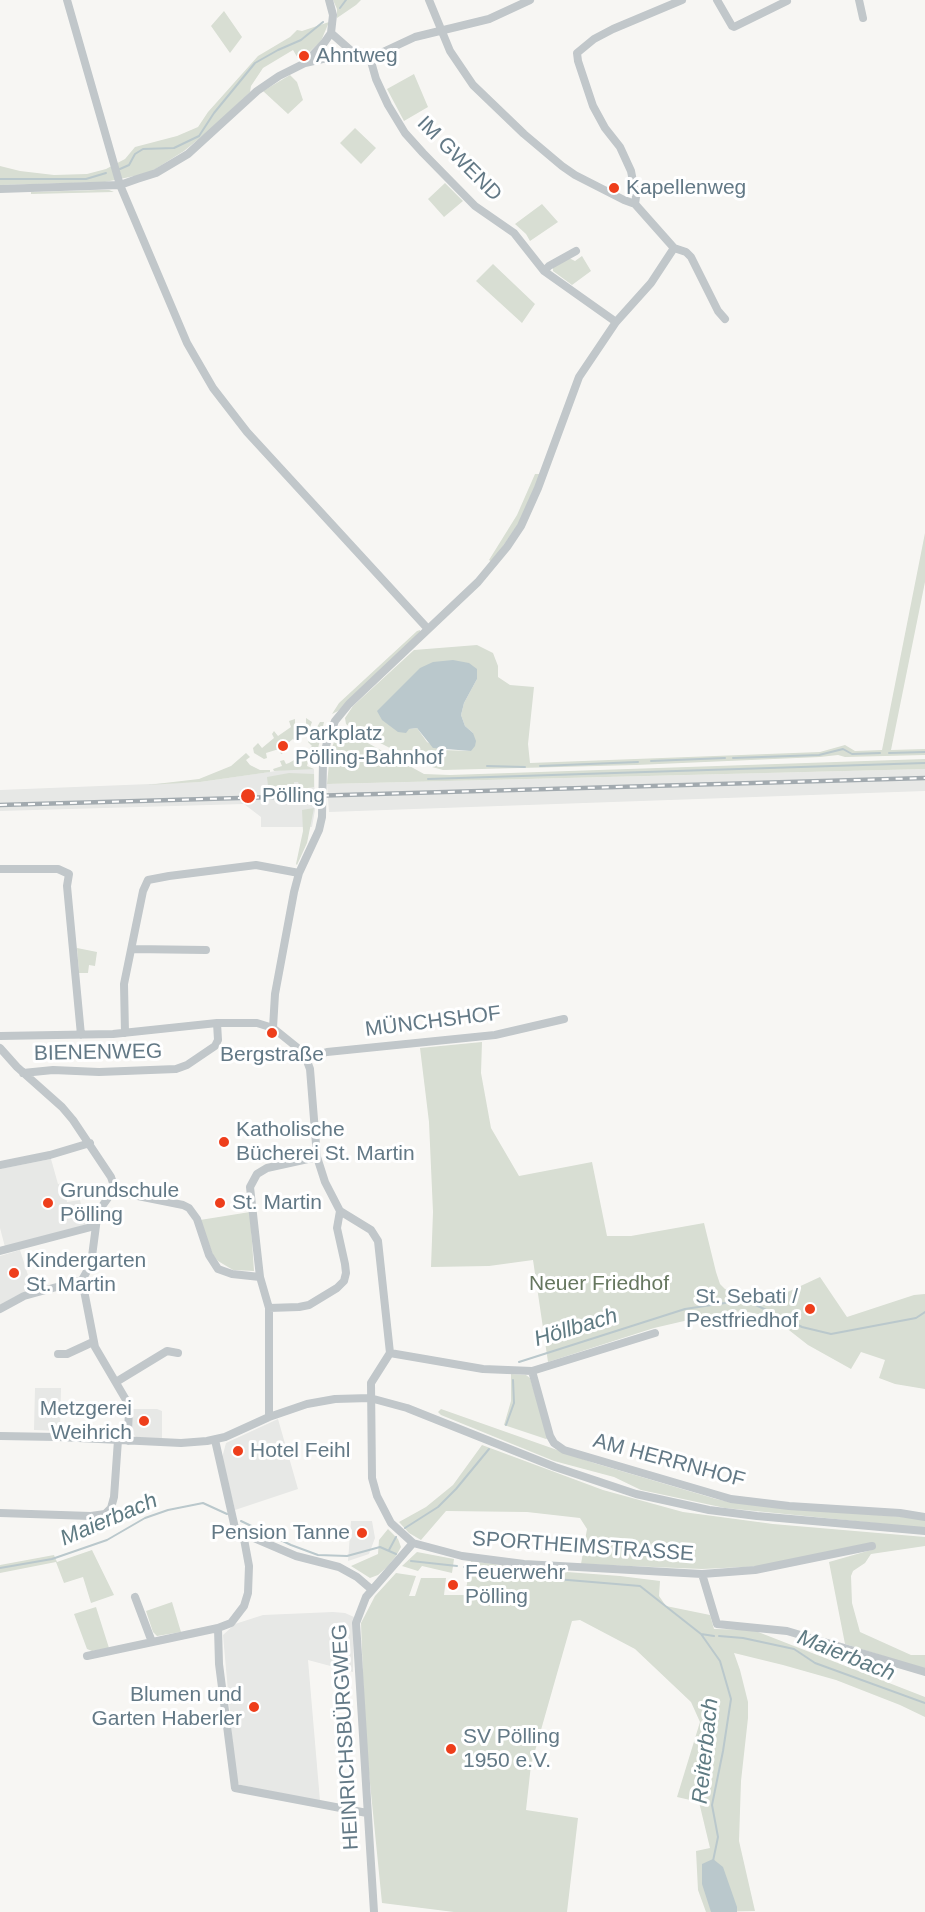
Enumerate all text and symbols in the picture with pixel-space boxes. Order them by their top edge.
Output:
place label: Ahntweg [316,43,398,69]
marker: Ahntweg [297,49,311,63]
street label: IM GWEND [411,111,507,207]
place label: Kapellenweg [626,175,746,201]
marker: Kapellenweg [607,181,621,195]
place label: Parkplatz Pölling-Bahnhof [295,721,443,771]
marker: Parkplatz Pölling-Bahnhof [276,739,290,753]
place label: Pölling [262,783,325,809]
marker: Pölling [239,787,257,805]
street label: MÜNCHSHOF [364,1001,502,1043]
marker: Bergstraße [265,1026,279,1040]
street label: BIENENWEG [34,1039,162,1067]
place label: Bergstraße [220,1042,324,1068]
place label: Katholische Bücherei St. Martin [236,1117,415,1167]
marker: Katholische Bücherei St. Martin [217,1135,231,1149]
place label: Grundschule Pölling [60,1178,179,1228]
place label: St. Martin [232,1190,322,1216]
marker: Grundschule Pölling [41,1196,55,1210]
marker: St. Martin [213,1196,227,1210]
place label: Kindergarten St. Martin [26,1248,146,1298]
marker: Kindergarten St. Martin [7,1266,21,1280]
park label: Neuer Friedhof [529,1271,669,1297]
place label: St. Sebati / Pestfriedhof [686,1284,798,1334]
marker: St. Sebati / Pestfriedhof [803,1302,817,1316]
water label: Höllbach [531,1303,621,1353]
place label: Metzgerei Weihrich [40,1396,132,1446]
marker: Metzgerei Weihrich [137,1414,151,1428]
street label: AM HERRNHOF [590,1429,748,1493]
place label: Hotel Feihl [250,1438,350,1464]
marker: Hotel Feihl [231,1444,245,1458]
water label: Maierbach [57,1488,161,1552]
place label: Pension Tanne [211,1520,350,1546]
marker: Pension Tanne [355,1526,369,1540]
street label: SPORTHEIMSTRASSE [471,1527,695,1567]
place label: Feuerwehr Pölling [465,1560,565,1610]
marker: Feuerwehr Pölling [446,1578,460,1592]
street label: HEINRICHSBÜRGWEG [327,1623,365,1851]
water label: Maierbach [793,1625,899,1687]
place label: Blumen und Garten Haberler [91,1682,242,1732]
water label: Reiterbach [687,1697,725,1805]
marker: Blumen und Garten Haberler [247,1700,261,1714]
place label: SV Pölling 1950 e.V. [463,1724,560,1774]
marker: SV Pölling 1950 e.V. [444,1742,458,1756]

